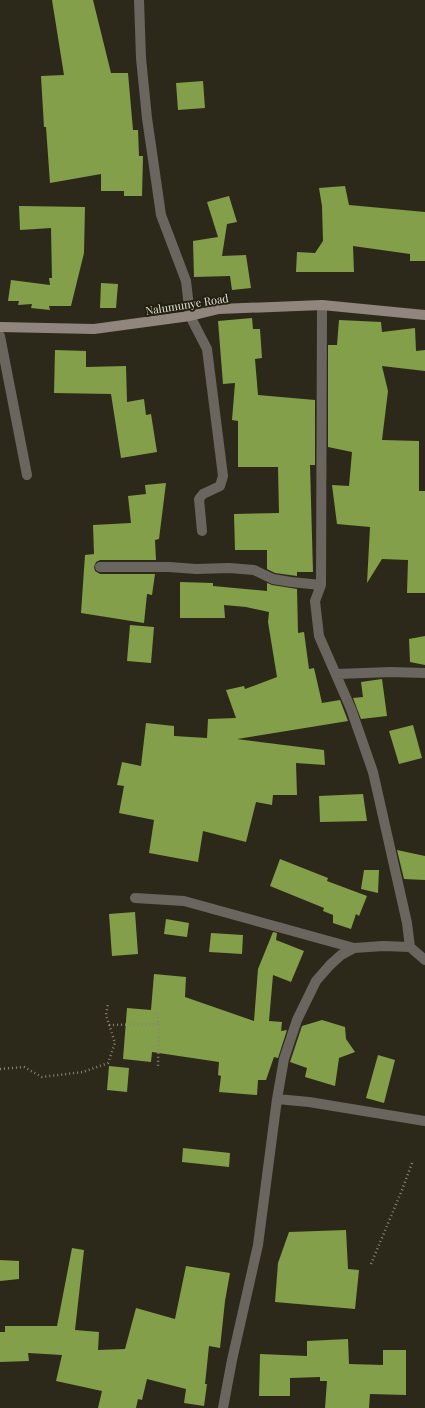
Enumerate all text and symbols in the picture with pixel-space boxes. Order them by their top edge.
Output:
street label: Nalumunye Road [144,290,230,318]

